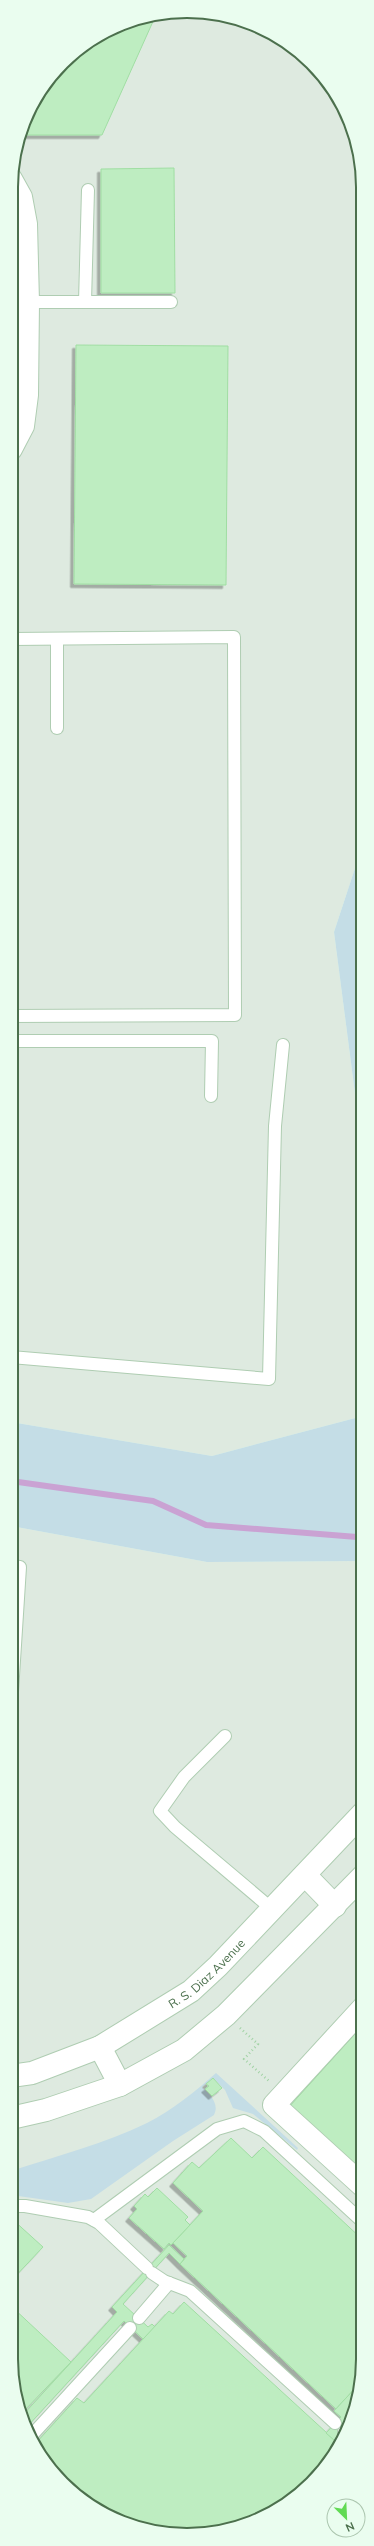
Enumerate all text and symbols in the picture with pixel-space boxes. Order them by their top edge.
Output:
street label: R. S. Diaz Avenue [165,1935,248,2011]
north arrow [326,2498,366,2538]
text: N [343,2519,357,2535]

